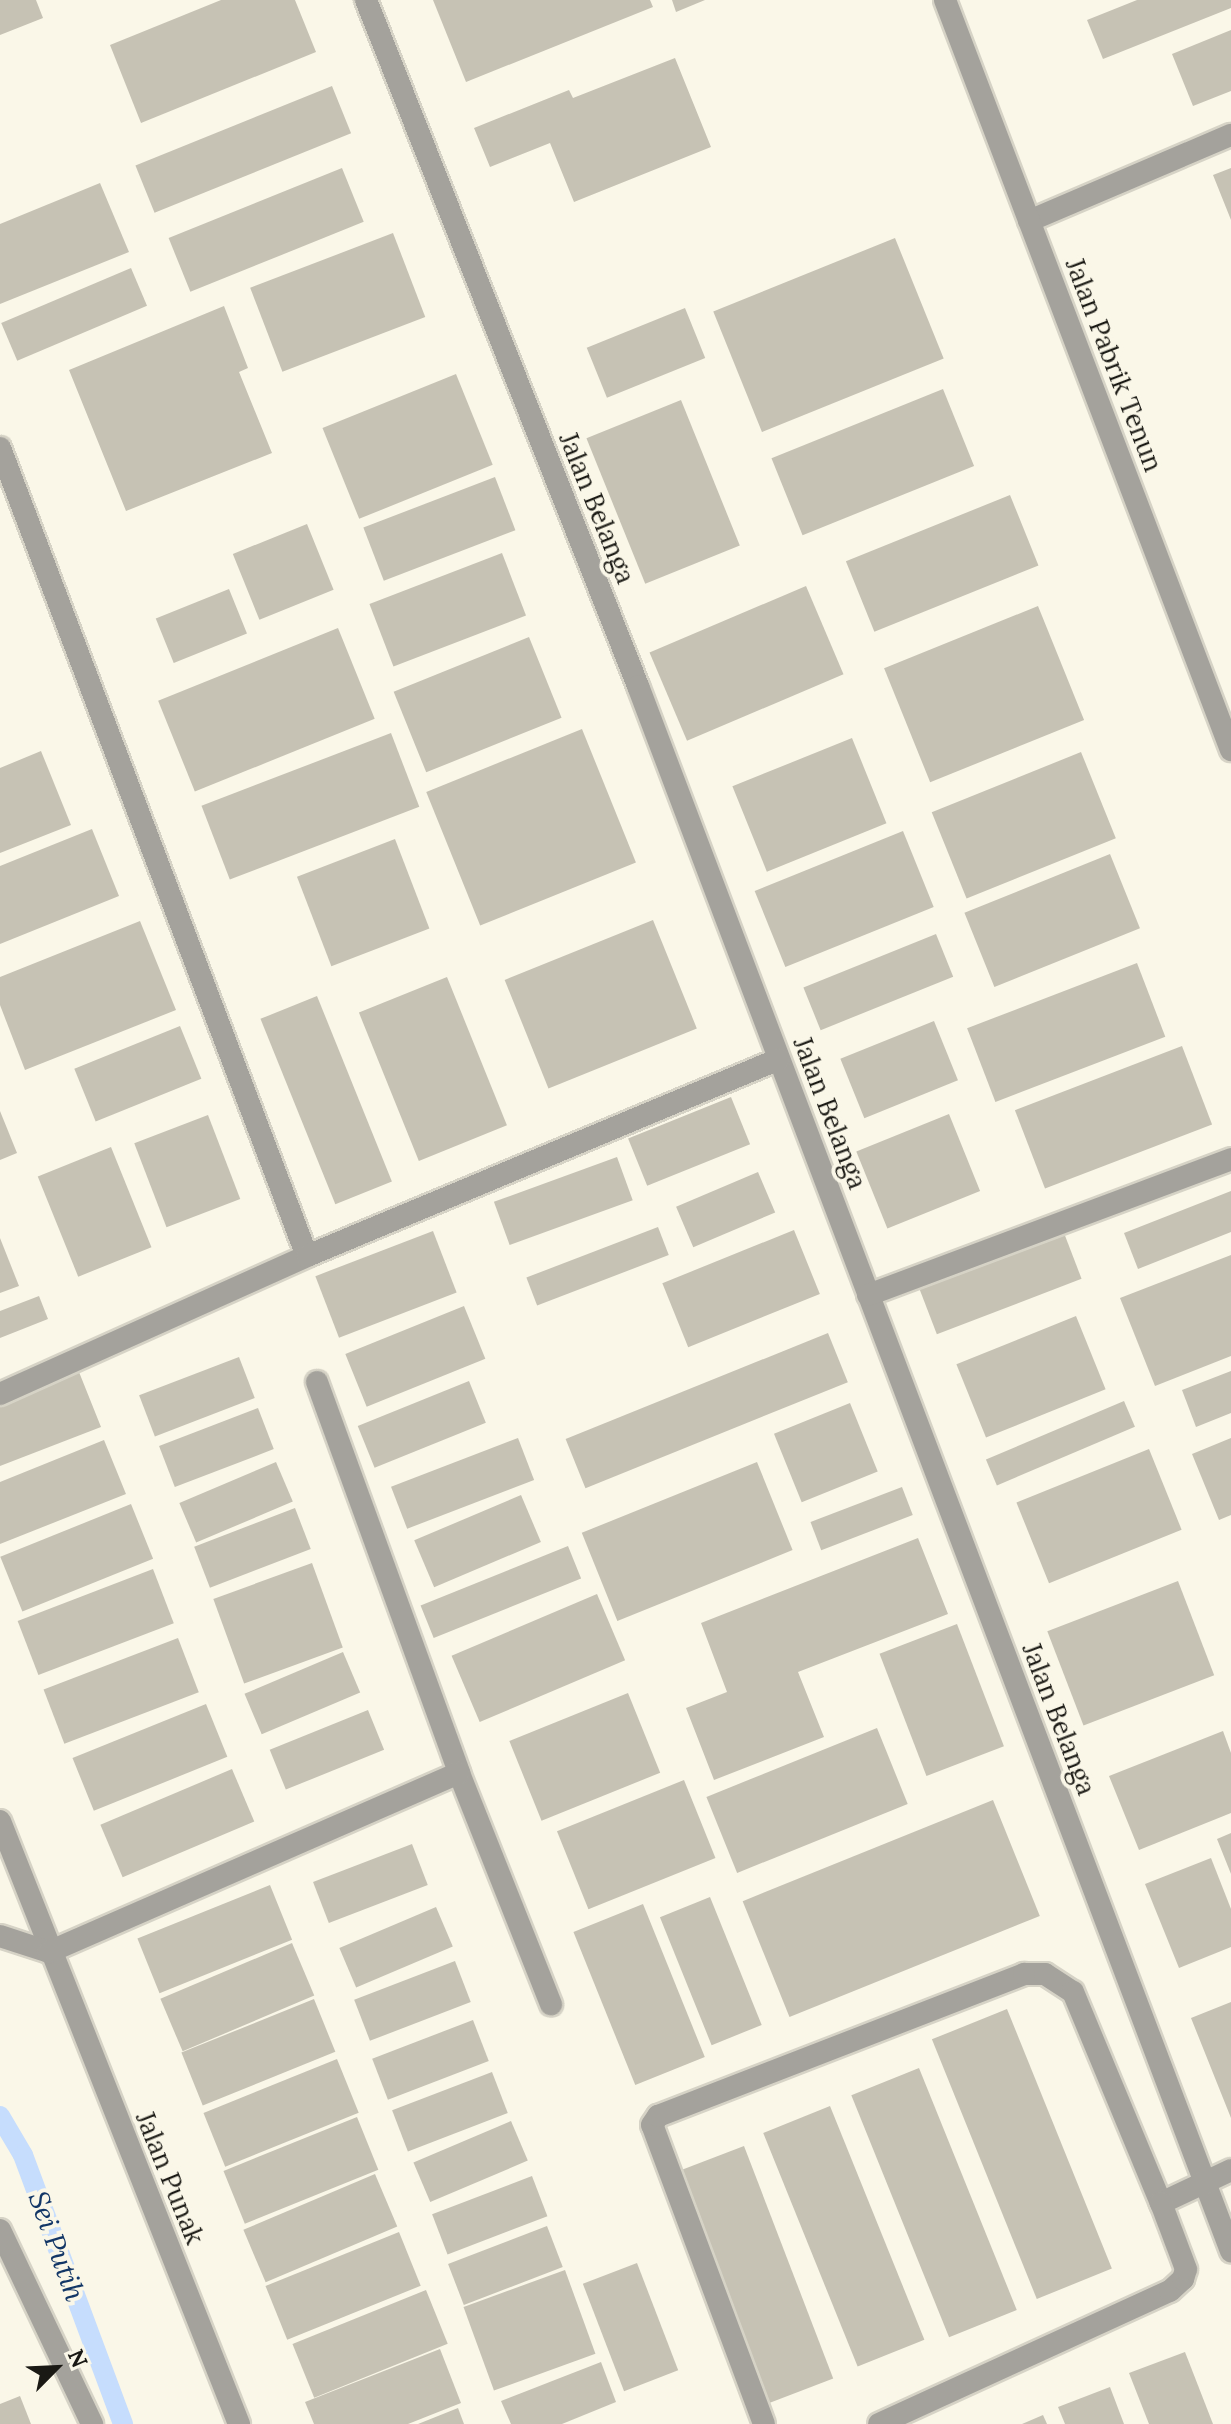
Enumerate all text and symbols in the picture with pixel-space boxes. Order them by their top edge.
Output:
street label: Jalan Pabrik Tenun [1059,254,1169,476]
street label: Jalan Belanga [553,428,641,588]
street label: Jalan Belanga [787,1033,873,1193]
street label: Jalan Belanga [1016,1639,1102,1799]
street label: Jalan Punak [129,2107,211,2249]
water label: Sei Putih [22,2187,92,2305]
north arrow [16,2328,96,2408]
text: N [62,2345,94,2372]

